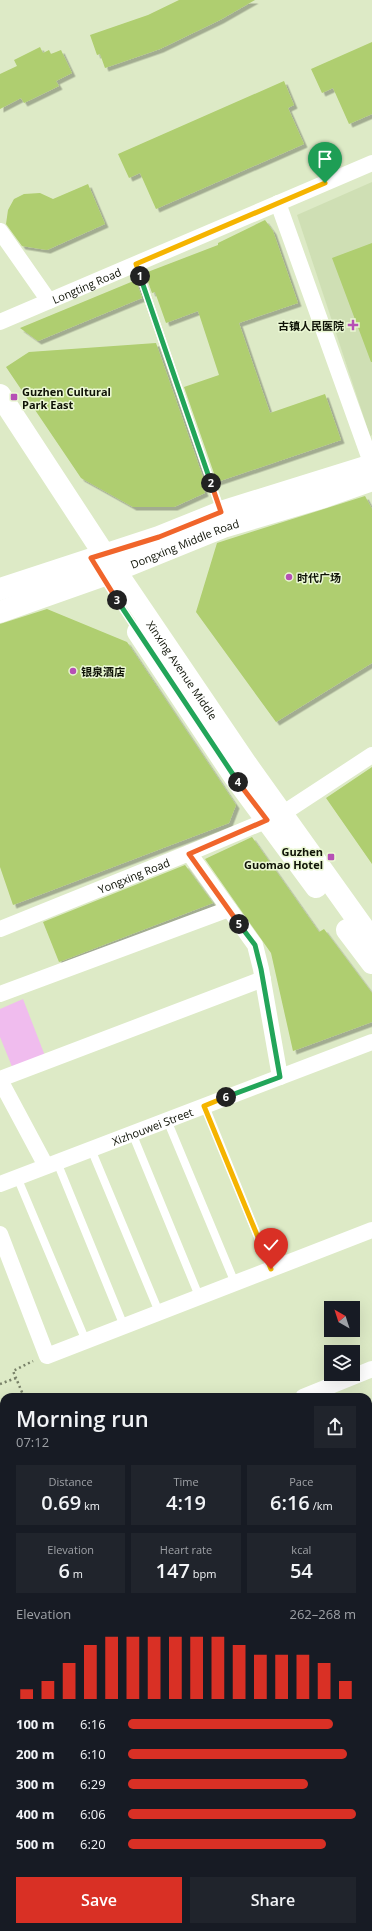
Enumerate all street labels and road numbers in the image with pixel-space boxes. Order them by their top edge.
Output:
street label: Longting Road [50,264,123,306]
street label: Dongxing Middle Road [128,515,241,571]
street label: Xinxing Avenue Middle [144,618,221,722]
street label: Yongxing Road [96,854,172,896]
street label: Xizhouwei Street [110,1104,195,1148]

